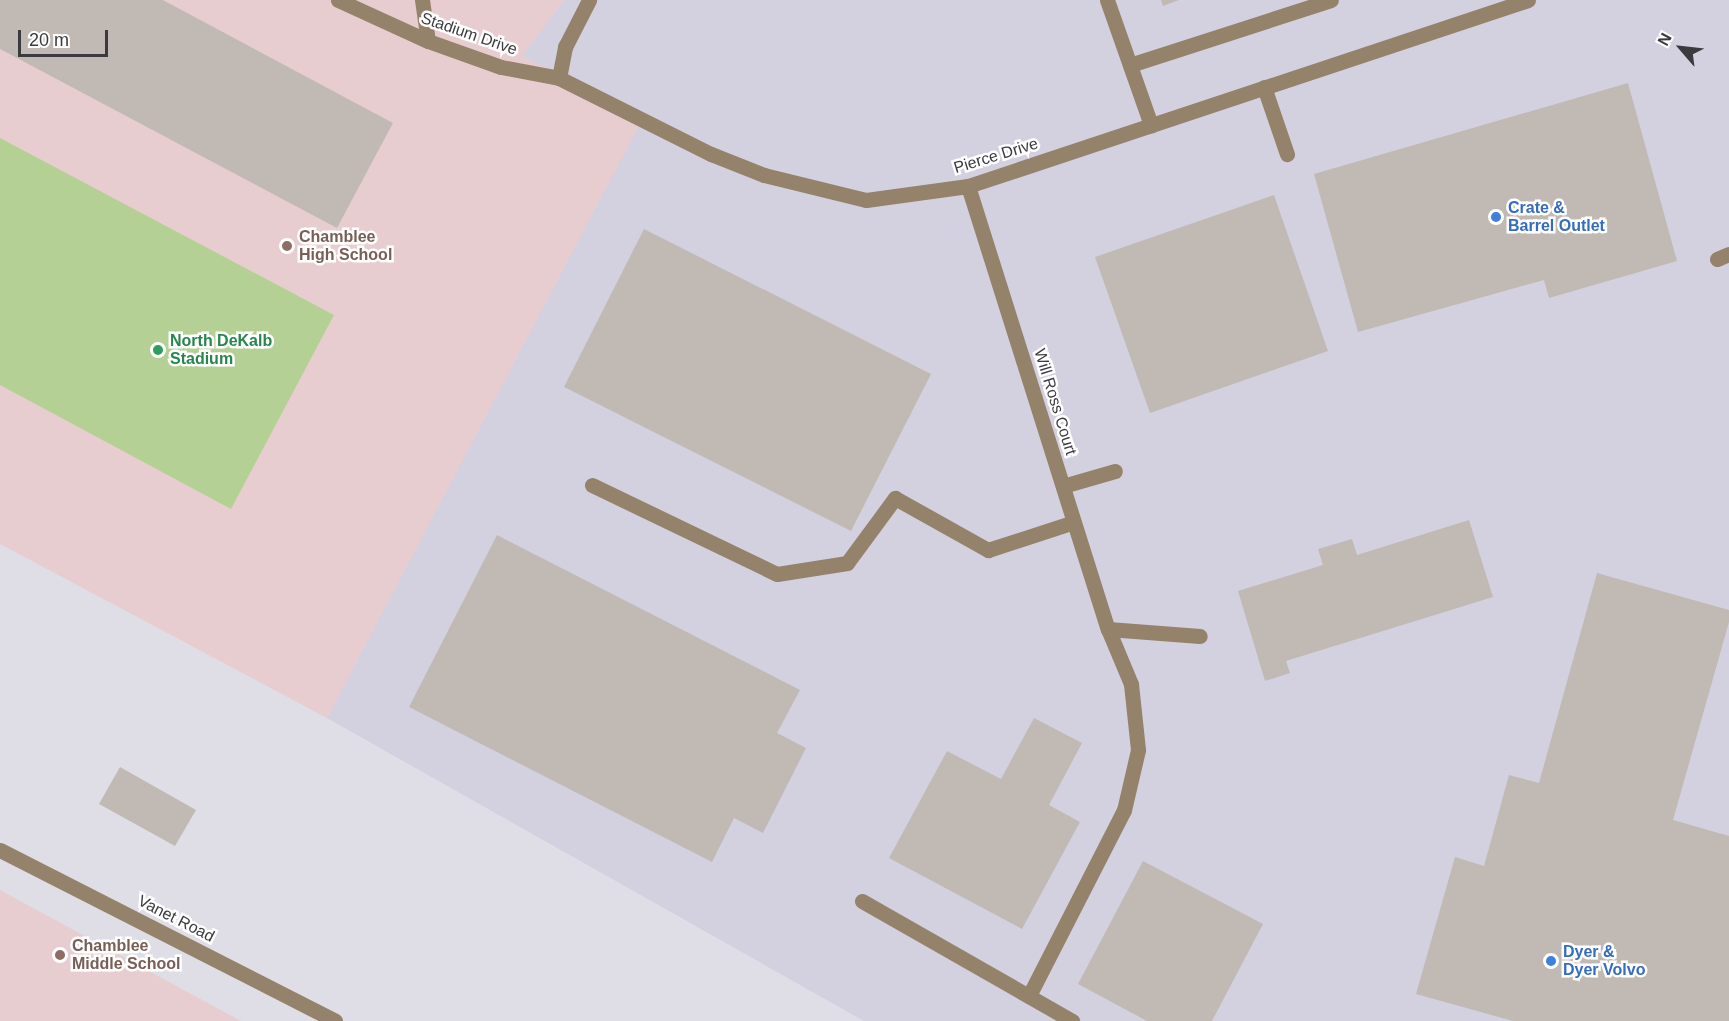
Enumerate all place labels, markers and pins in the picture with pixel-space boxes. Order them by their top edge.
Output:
place label: Crate & Barrel Outlet [1508,198,1605,236]
marker: Crate & Barrel Outlet [1489,210,1503,224]
place label: Chamblee High School [299,227,392,265]
marker: Chamblee High School [280,239,294,253]
place label: North DeKalb Stadium [170,331,272,369]
marker: North DeKalb Stadium [151,343,165,357]
place label: Chamblee Middle School [72,936,180,974]
place label: Dyer & Dyer Volvo [1563,942,1645,980]
marker: Chamblee Middle School [53,948,67,962]
marker: Dyer & Dyer Volvo [1544,954,1558,968]

